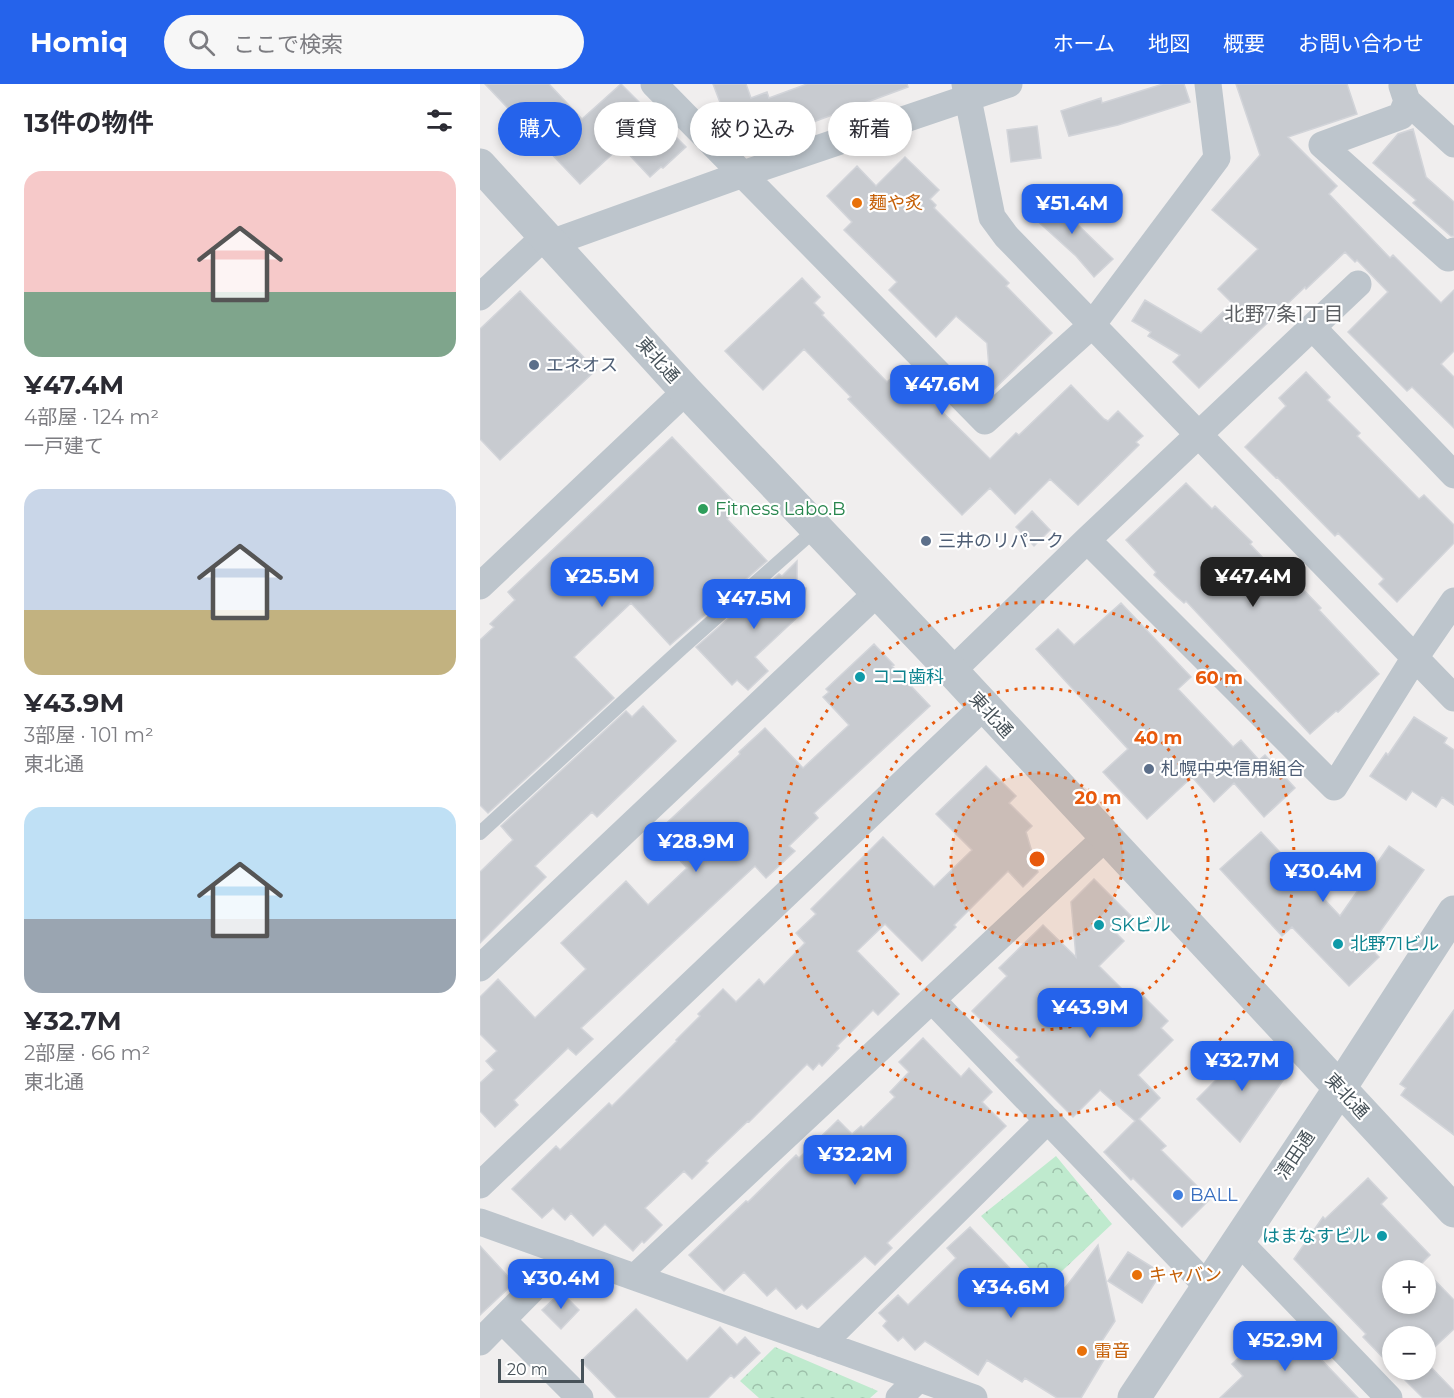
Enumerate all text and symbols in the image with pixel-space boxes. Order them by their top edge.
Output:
search box [164,15,584,69]
text: Homiq [30,25,128,59]
icon: search [185,26,218,59]
text: ここで検索 [233,31,343,58]
text: ホーム [1053,31,1115,56]
text: 地図 [1148,31,1190,56]
text: 概要 [1223,31,1265,56]
text: お問い合わせ [1298,31,1424,56]
chip: 購入 [498,102,582,156]
chip: 賃貸 [594,102,678,156]
chip: 絞り込み [690,102,816,156]
chip: 新着 [828,102,912,156]
icon: filters [423,104,456,137]
text: 13件の物件 [24,107,154,139]
pin: ¥51.4M [1023,184,1121,235]
text: ¥51.4M [1036,191,1108,215]
place label: 麺や炙 [869,192,923,214]
marker: 麺や炙 [850,196,864,210]
icon: home [186,210,294,318]
district label: 北野7条1丁目 [1225,302,1344,326]
street label: 東北通 [632,333,684,387]
place label: エネオス [546,354,618,376]
marker: エネオス [527,358,541,372]
pin: ¥47.6M [893,365,991,416]
text: ¥47.4M [24,369,124,401]
text: ¥47.6M [904,372,980,396]
text: 4部屋 · 124 m² [24,405,159,429]
text: 一戸建て [24,434,104,458]
place label: Fitness Labo.B [715,498,846,520]
marker: Fitness Labo.B [696,502,710,516]
icon: home [186,528,294,636]
place label: 三井のリパーク [938,530,1064,552]
marker: 三井のリパーク [919,534,933,548]
pin: ¥25.5M [553,557,651,608]
pin: ¥47.4M [1204,557,1302,608]
text: ¥25.5M [565,564,639,588]
text: ¥47.4M [1214,564,1292,588]
pin: ¥47.5M [705,579,803,630]
text: ¥47.5M [716,586,792,610]
place label: ココ歯科 [872,666,944,688]
text: 60 m [1195,667,1243,689]
marker: ココ歯科 [853,670,867,684]
text: ¥43.9M [24,687,124,719]
street label: 東北通 [965,688,1017,742]
text: 3部屋 · 101 m² [24,723,154,747]
text: 40 m [1134,727,1182,749]
text: 東北通 [24,752,84,776]
place label: 札幌中央信用組合 [1161,758,1305,780]
marker: 札幌中央信用組合 [1142,762,1156,776]
text: 20 m [1075,787,1121,809]
pin: ¥28.9M [647,822,745,873]
text: ¥28.9M [658,829,735,853]
icon: home [186,846,294,954]
centre of rings [1027,849,1047,869]
pin: ¥30.4M [1274,852,1372,903]
text: ¥30.4M [1284,859,1362,883]
place label: SKビル [1111,914,1171,936]
marker: SKビル [1092,918,1106,932]
place label: 北野71ビル [1350,933,1439,955]
marker: 北野71ビル [1331,937,1345,951]
pin: ¥43.9M [1041,988,1139,1039]
text: ¥43.9M [1051,995,1129,1019]
text: ¥32.7M [24,1005,122,1037]
text: 2部屋 · 66 m² [24,1041,150,1065]
pin: ¥32.7M [1193,1041,1291,1092]
text: ¥32.7M [1204,1048,1280,1072]
street label: 東北通 [1321,1069,1373,1123]
text: 東北通 [24,1070,84,1094]
street label: 清田通 [1271,1126,1319,1184]
pin: ¥32.2M [806,1135,904,1186]
text: ¥32.2M [818,1142,893,1166]
place label: BALL [1190,1184,1238,1206]
marker: BALL [1171,1188,1185,1202]
place label: はまなすビル [1262,1225,1370,1247]
marker: はまなすビル [1375,1229,1389,1243]
pin: ¥30.4M [512,1259,610,1310]
map controls [1382,1260,1436,1380]
button: + [1382,1260,1436,1314]
place label: キャバン [1149,1264,1222,1286]
text: ¥30.4M [522,1266,600,1290]
pin: ¥34.6M [962,1268,1060,1319]
marker: キャバン [1130,1268,1144,1282]
text: ¥34.6M [972,1275,1050,1299]
pin: ¥52.9M [1236,1321,1334,1372]
button: − [1382,1326,1436,1380]
text: ¥52.9M [1247,1328,1323,1352]
place label: 雷音 [1094,1340,1130,1362]
marker: 雷音 [1075,1344,1089,1358]
scale bar [498,1356,584,1384]
text: 20 m [507,1360,548,1379]

